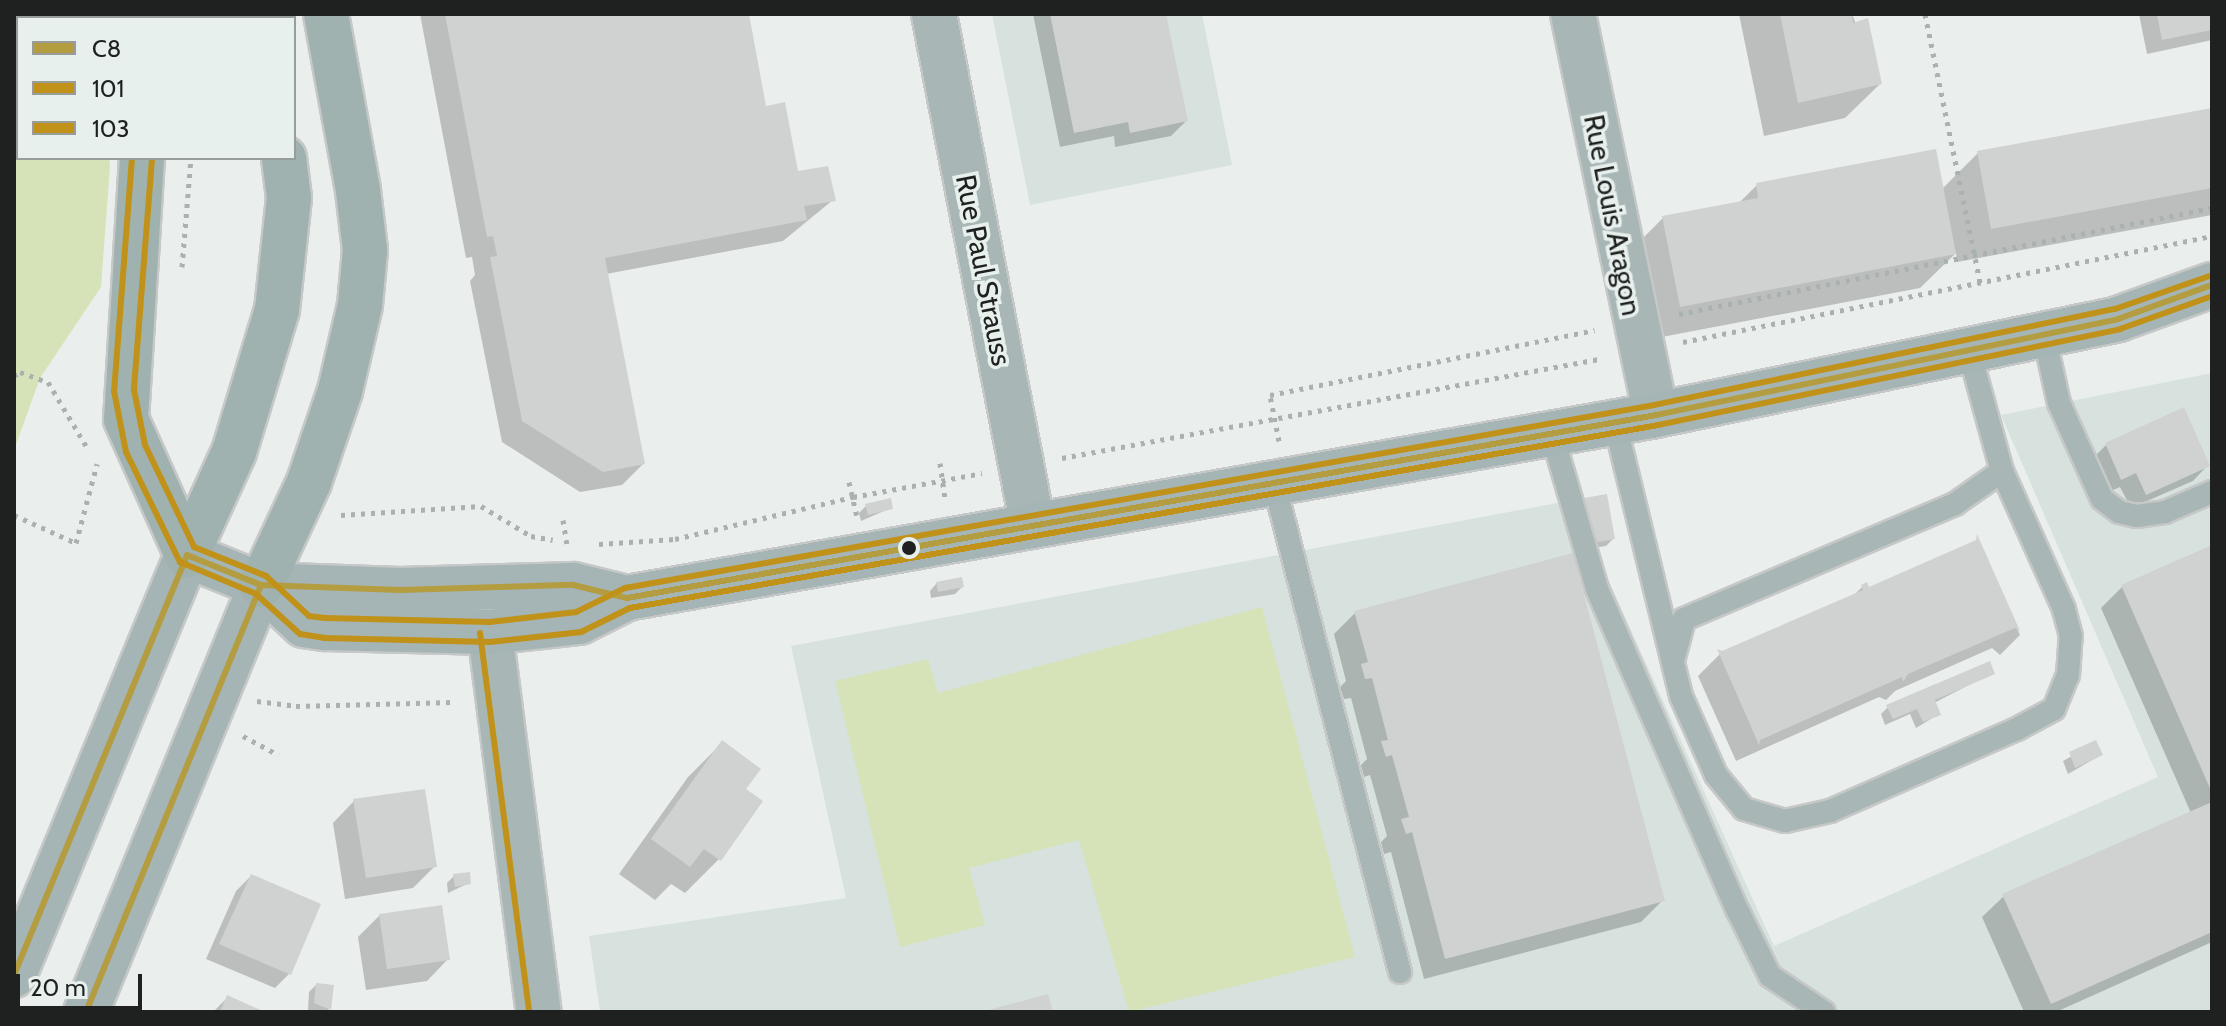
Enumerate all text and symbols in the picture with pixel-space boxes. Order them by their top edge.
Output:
legend [16,16,296,160]
text: C8 [92,34,121,63]
text: 101 [92,74,124,103]
street label: Rue Louis Aragon [1577,112,1649,318]
text: 103 [92,114,130,143]
street label: Rue Paul Strauss [949,172,1019,368]
unlabelled marker [901,540,917,556]
scale bar [20,958,146,1008]
text: 20 m [30,973,86,1002]

